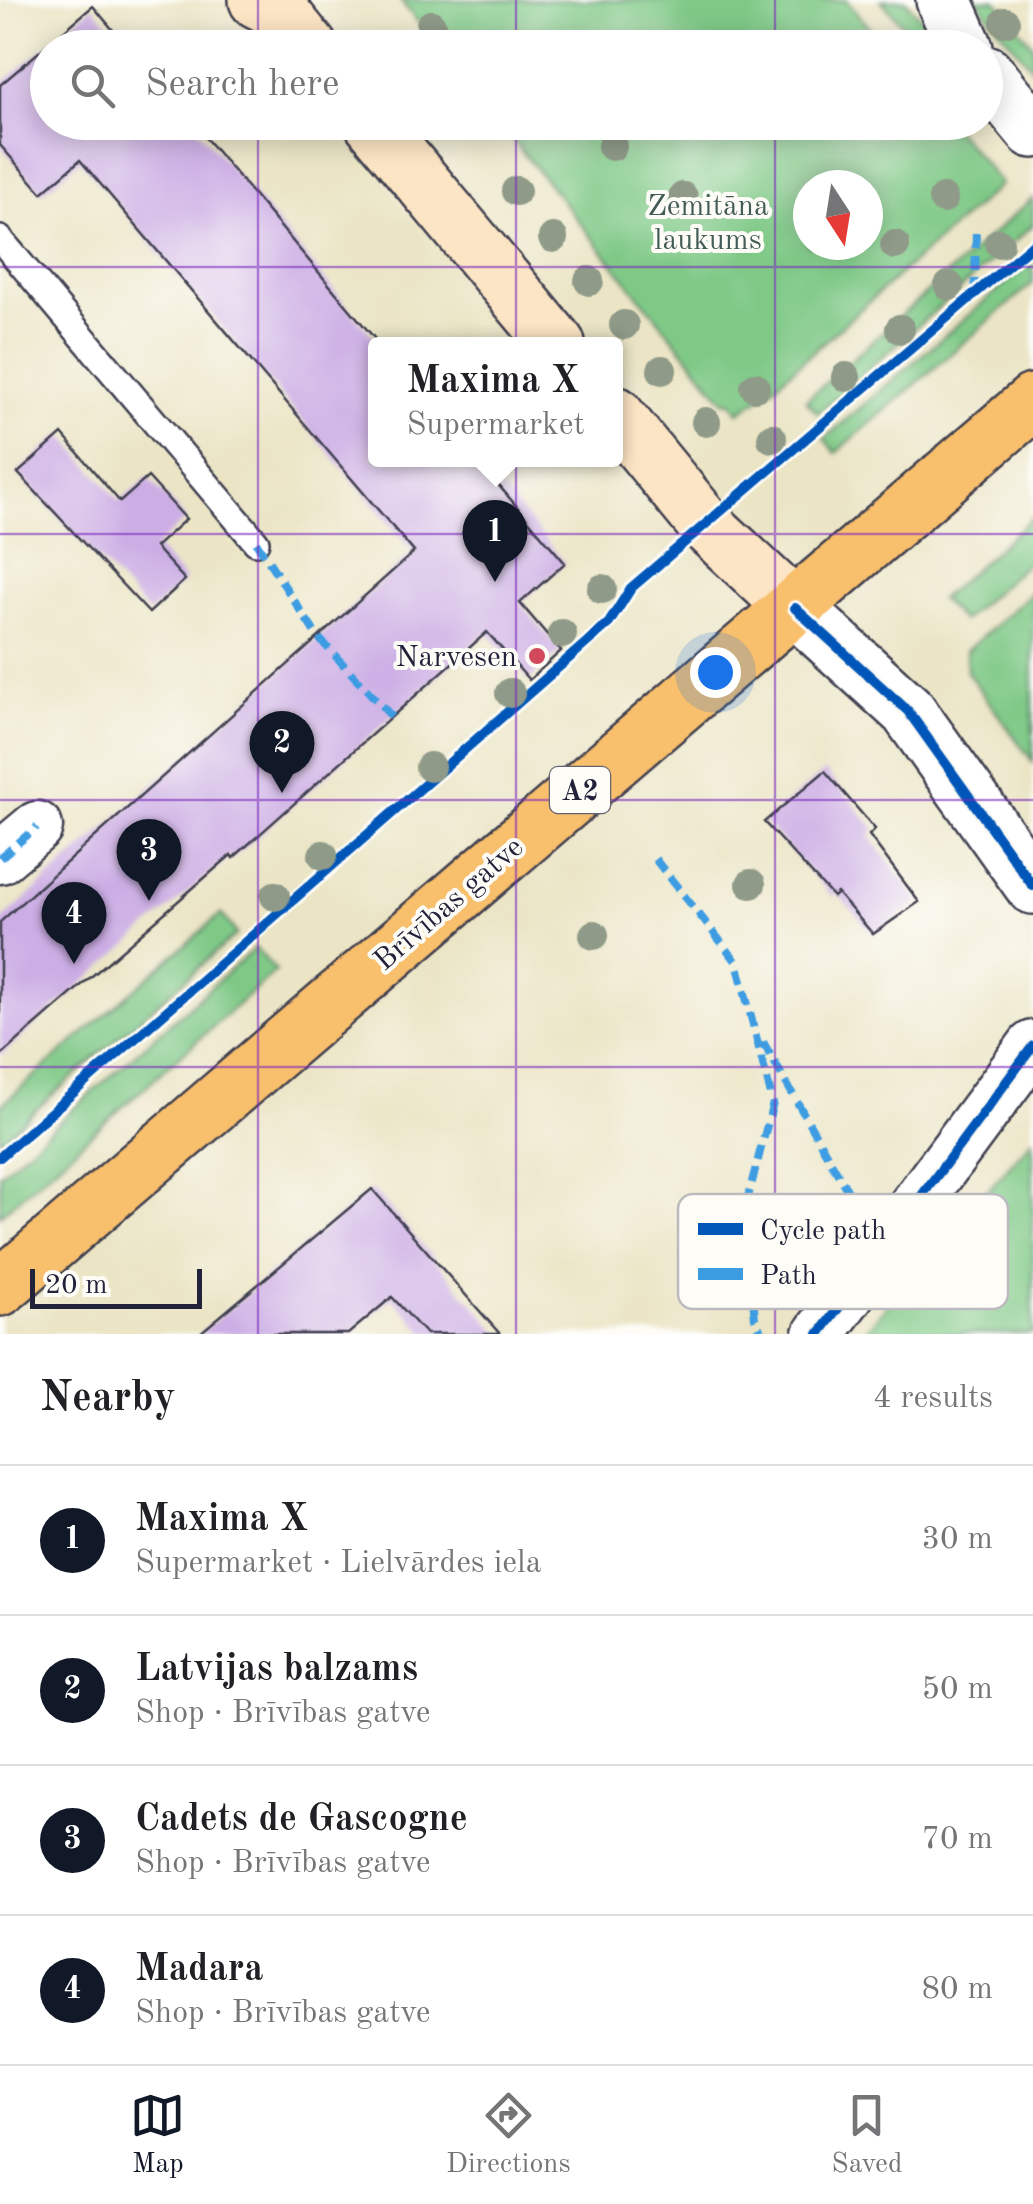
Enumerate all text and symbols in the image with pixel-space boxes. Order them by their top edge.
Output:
search box [30,30,1003,140]
icon: search [65,58,120,113]
text: Search here [145,66,340,104]
north arrow [793,170,883,260]
park label: Zemitāna laukums [647,192,769,256]
popup [368,337,623,467]
text: Maxima X [406,363,579,401]
text: Supermarket [406,410,585,442]
pin: 1 [462,500,528,582]
place label: Narvesen [396,643,517,673]
marker: Narvesen [526,645,548,667]
your location [690,647,741,698]
pin: 2 [250,710,314,793]
road number: A2 [550,767,610,813]
pin: 3 [116,818,182,901]
street label: Brīvības gatve [369,832,530,977]
pin: 4 [42,882,106,964]
legend [678,1194,1008,1309]
text: Cycle path [760,1218,886,1246]
text: Path [760,1263,817,1291]
scale bar [30,1264,202,1308]
text: 20 m [45,1272,108,1300]
text: Nearby [40,1378,176,1420]
text: 4 results [873,1383,993,1415]
text: Maxima X [135,1501,308,1539]
text: 1 [63,1524,82,1556]
text: 30 m [922,1524,993,1556]
text: Supermarket · Lielvārdes iela [135,1548,542,1580]
text: Latvijas balzams [135,1651,418,1689]
text: 2 [63,1674,82,1706]
text: 50 m [922,1674,993,1706]
text: Shop · Brīvības gatve [135,1698,431,1730]
text: Cadets de Gascogne [135,1801,468,1839]
text: 3 [63,1824,82,1856]
text: 70 m [922,1824,993,1856]
text: Shop · Brīvības gatve [135,1848,431,1880]
text: Madara [135,1951,264,1989]
text: 4 [63,1974,82,2006]
text: 80 m [922,1974,993,2006]
text: Shop · Brīvības gatve [135,1998,431,2030]
tab: Map [130,2088,185,2183]
tab: Directions [446,2088,571,2183]
tab: Saved [831,2088,903,2183]

